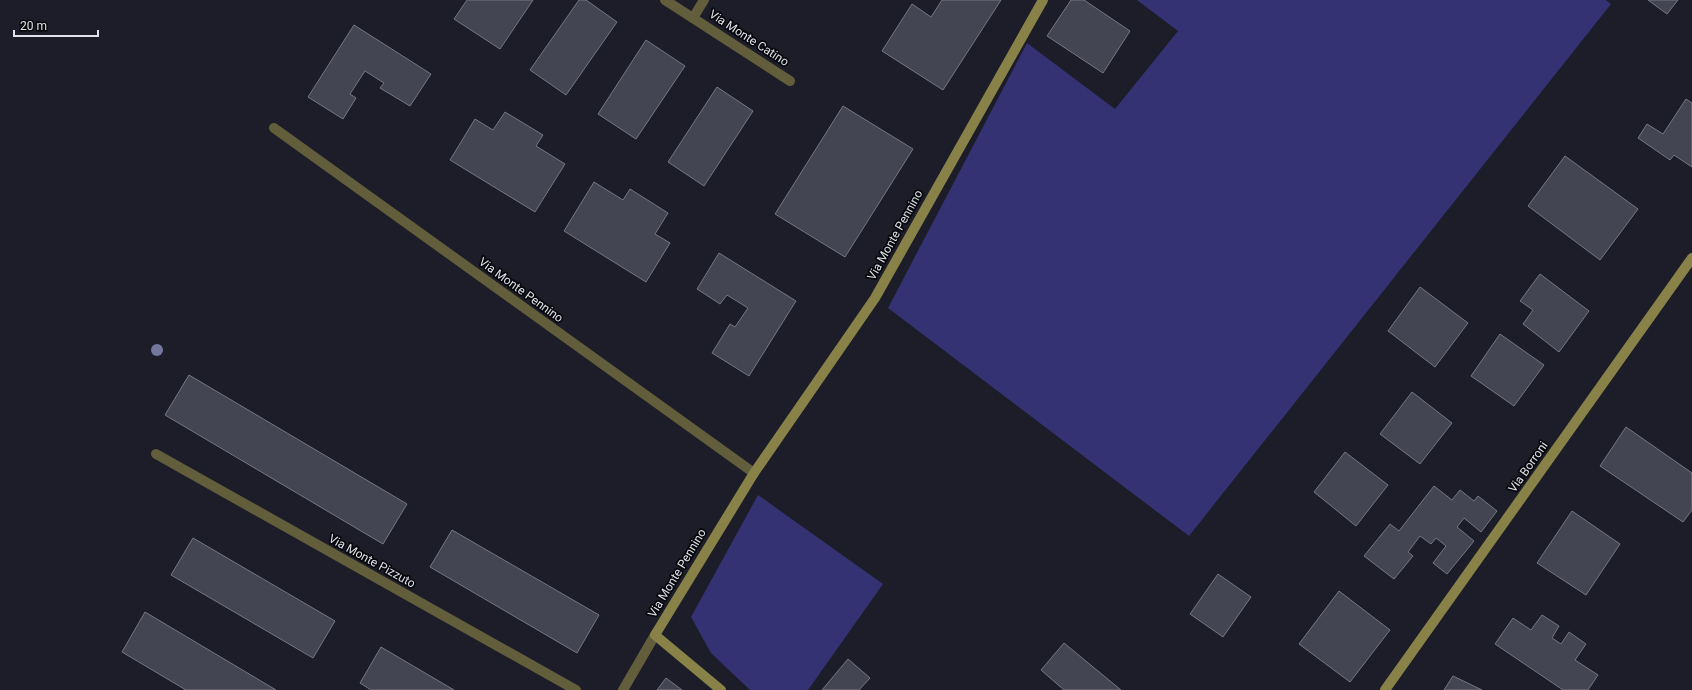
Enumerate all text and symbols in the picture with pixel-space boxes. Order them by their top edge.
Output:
street label: Via Monte Catino [707,7,791,69]
scale bar [14,12,98,38]
text: 20 m [20,19,47,33]
street label: Via Monte Pennino [864,187,926,282]
street label: Via Monte Pennino [476,255,566,325]
street label: Via Borroni [1505,439,1551,495]
street label: Via Monte Pennino [645,526,709,620]
street label: Via Monte Pizzuto [326,531,418,591]

